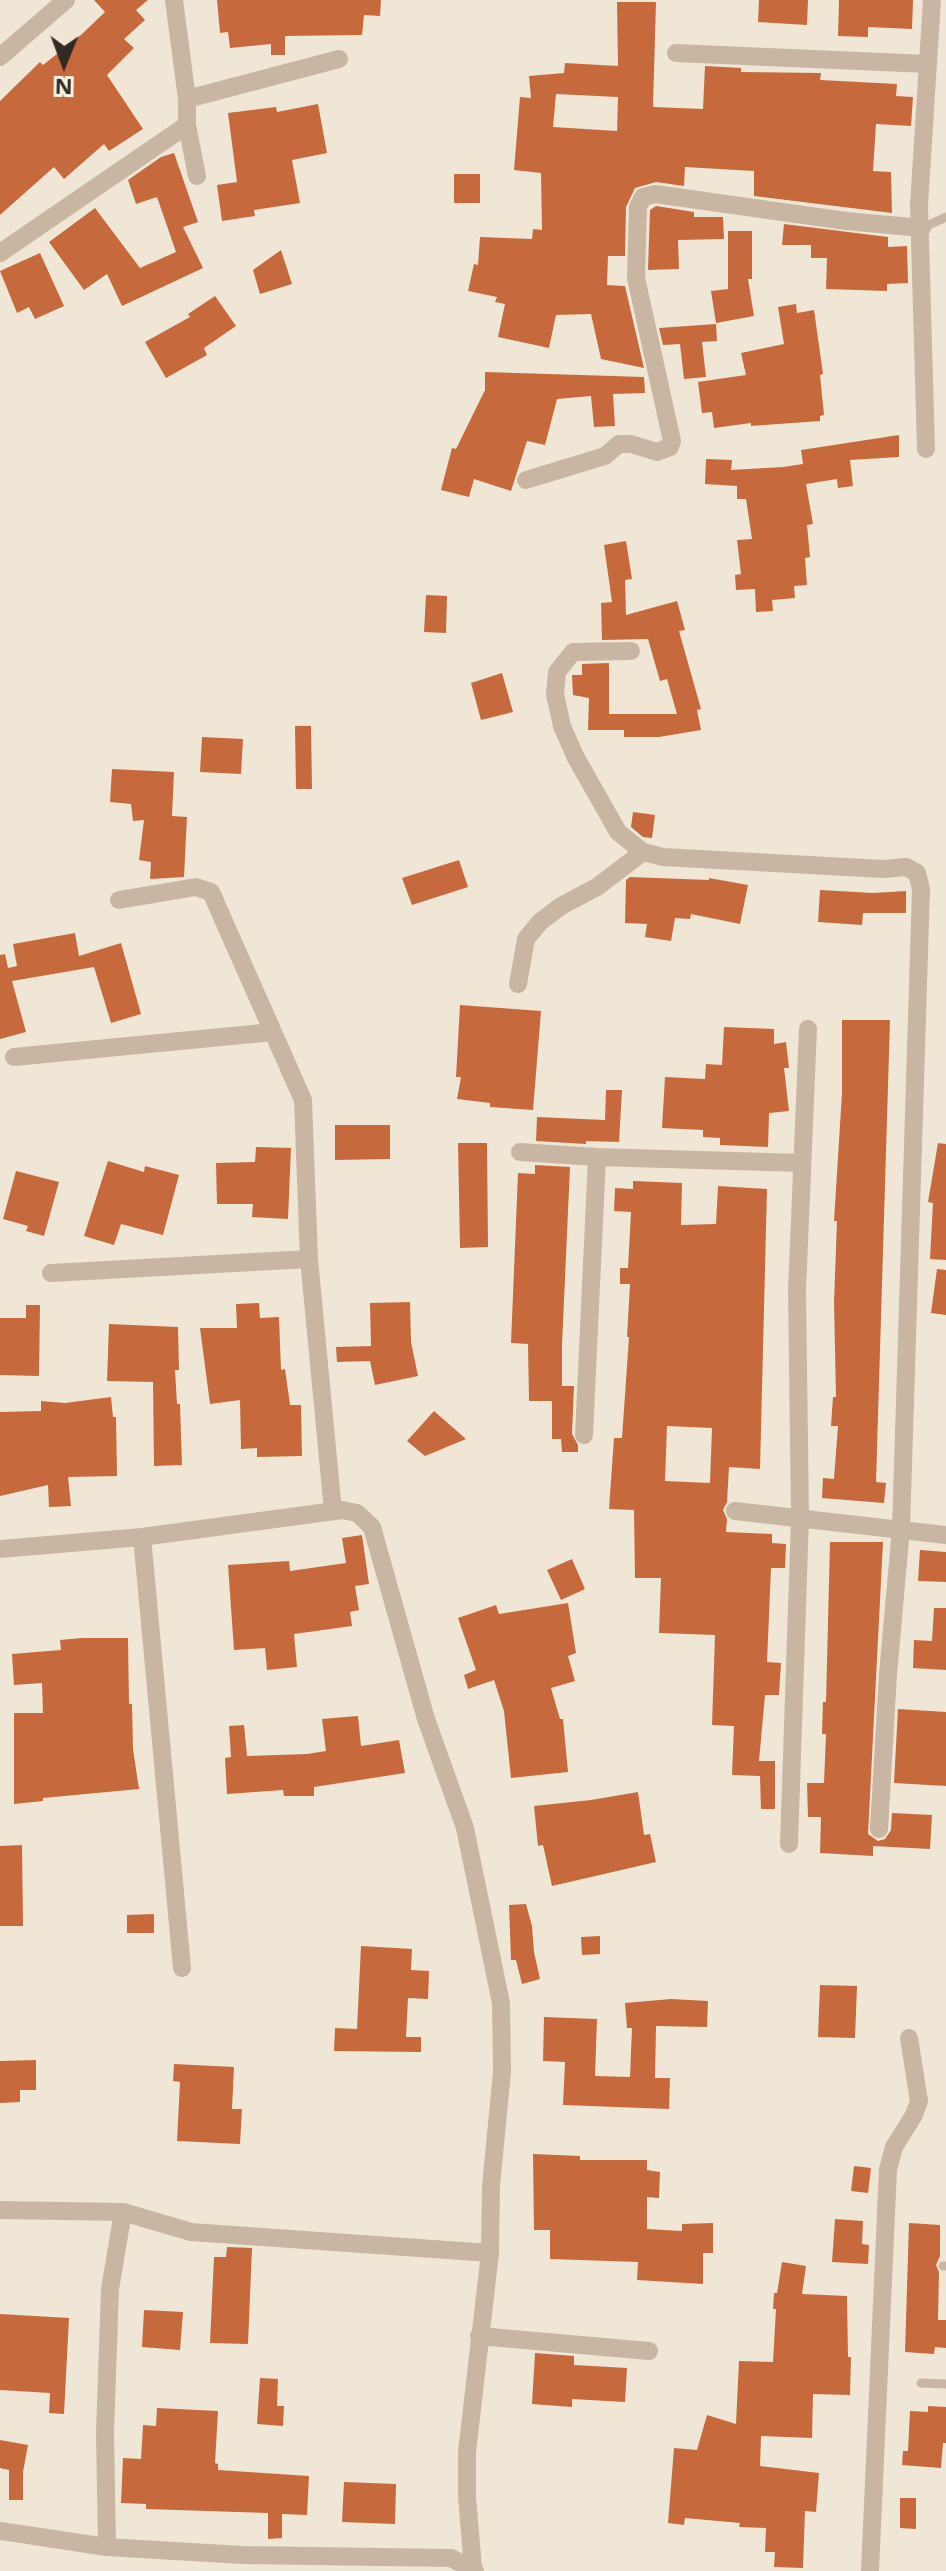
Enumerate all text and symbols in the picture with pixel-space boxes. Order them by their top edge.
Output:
north arrow [24,24,104,104]
text: N [54,73,73,103]

